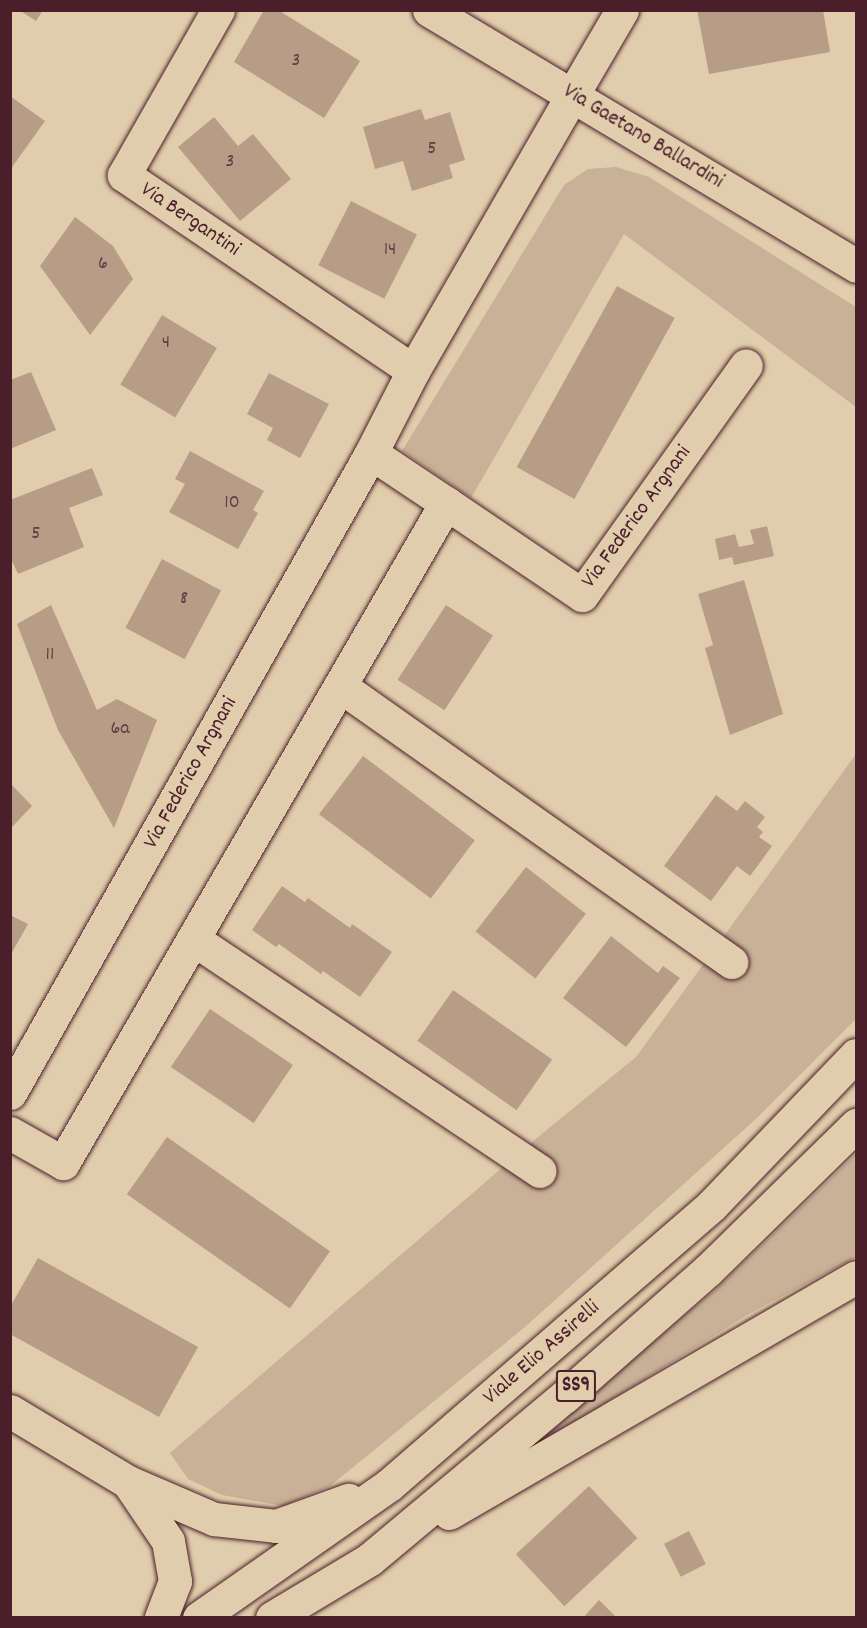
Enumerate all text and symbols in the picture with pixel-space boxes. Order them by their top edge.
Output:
house number: 3 [292,49,300,73]
street label: Via Gaetano Ballardini [558,79,728,195]
house number: 5 [427,137,437,161]
house number: 3 [226,150,234,174]
street label: Via Bergantini [135,177,245,263]
house number: 14 [384,238,396,262]
house number: 6 [98,252,108,276]
house number: 4 [162,331,170,355]
street label: Via Federico Argnani [576,441,698,593]
house number: 10 [224,491,240,515]
house number: 5 [31,522,41,546]
house number: 8 [180,587,188,611]
house number: 11 [46,643,54,667]
street label: Via Federico Argnani [138,692,244,854]
house number: 6a [110,717,130,741]
street label: Viale Elio Assirelli [478,1295,606,1411]
road number: SS9 [555,1368,597,1404]

